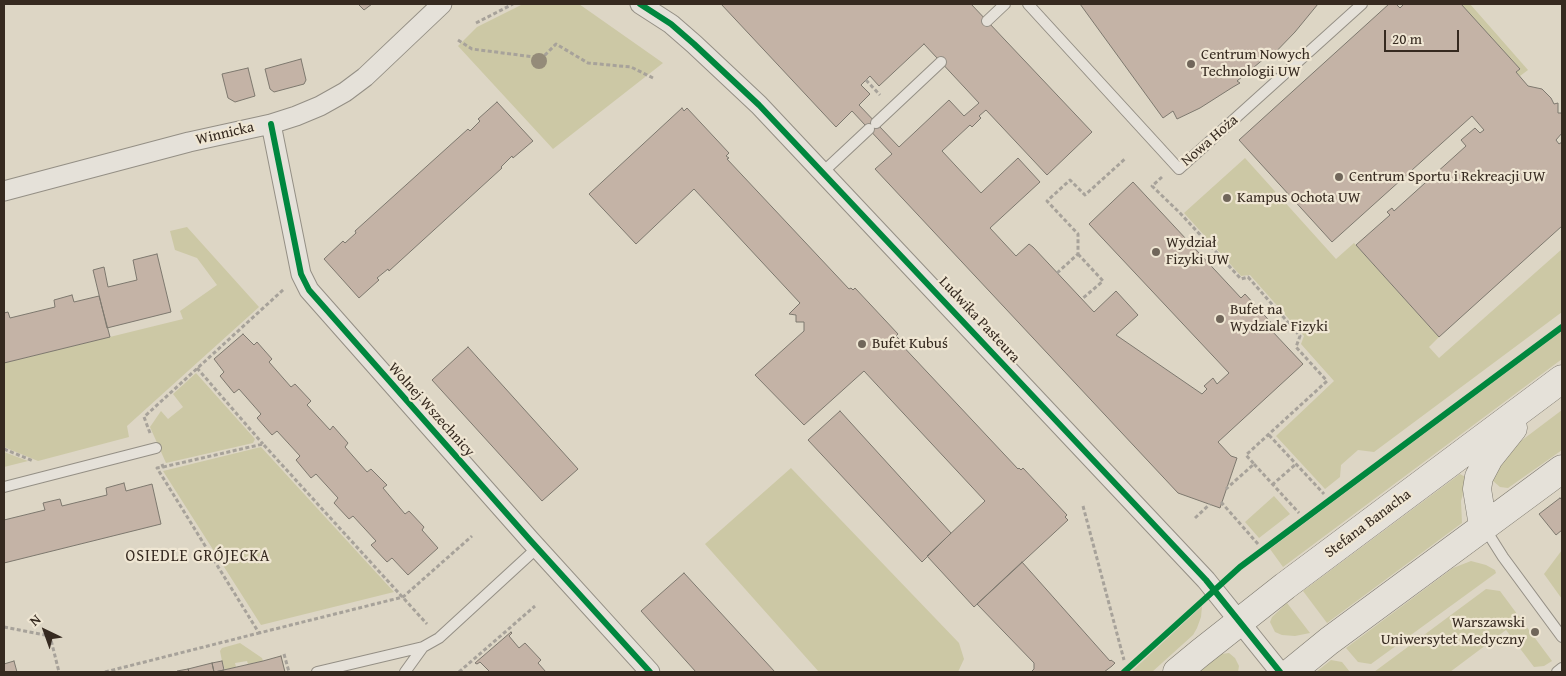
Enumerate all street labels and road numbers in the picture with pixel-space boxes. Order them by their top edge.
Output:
street label: Nowa Hoża [1178,111,1242,171]
street label: Winnicka [194,119,256,149]
street label: Ludwika Pasteura [935,273,1023,367]
street label: Wolnej Wszechnicy [384,359,478,461]
street label: Stefana Banacha [1321,486,1415,562]

